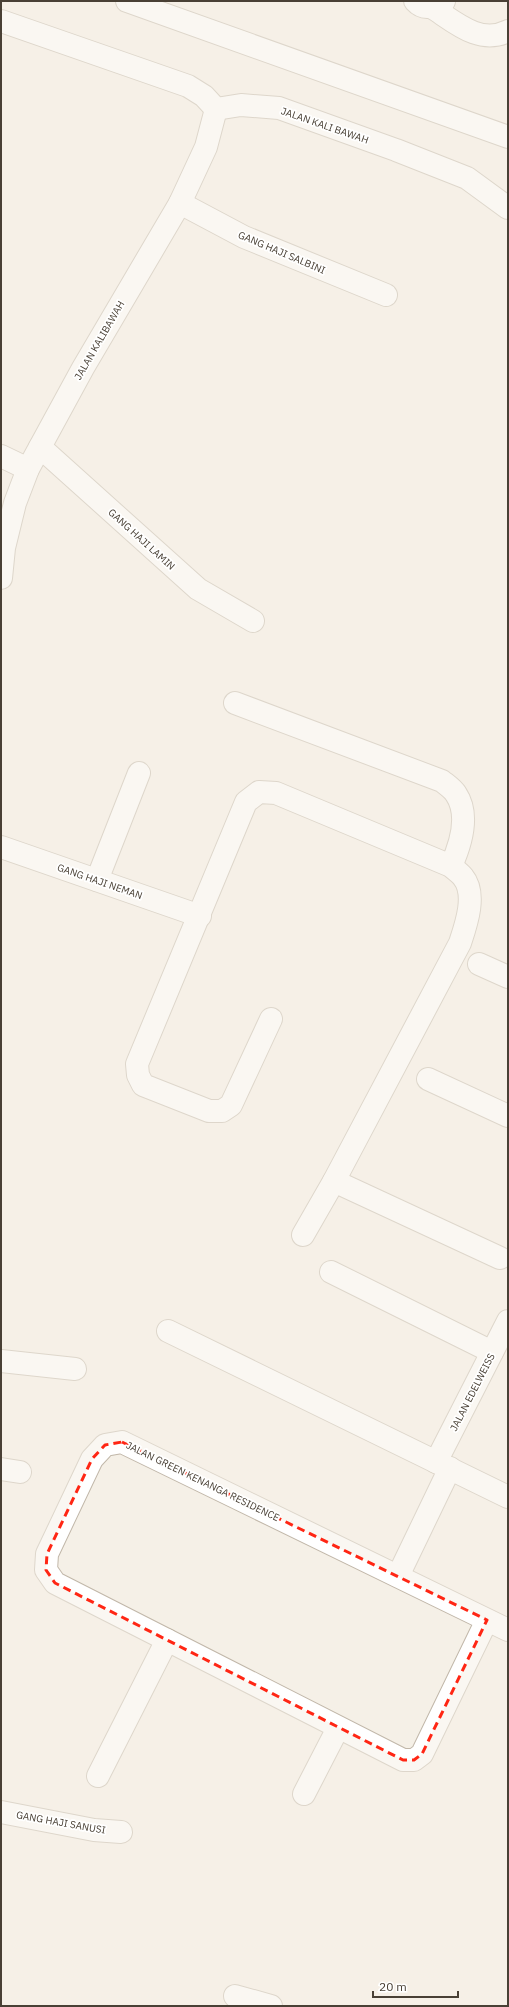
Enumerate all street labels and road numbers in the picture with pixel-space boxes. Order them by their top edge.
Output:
street label: JALAN KALI BAWAH [279,104,370,147]
street label: GANG HAJI SALBINI [236,228,327,277]
street label: JALAN KALIBAWAH [71,298,127,382]
street label: GANG HAJI LAMIN [106,506,178,573]
street label: GANG HAJI NEMAN [56,861,144,902]
street label: JALAN EDELWEISS [447,1351,498,1433]
street label: JALAN GREEN KENANGA RESIDENCE [124,1439,282,1524]
street label: GANG HAJI SANUSI [15,1808,107,1837]

